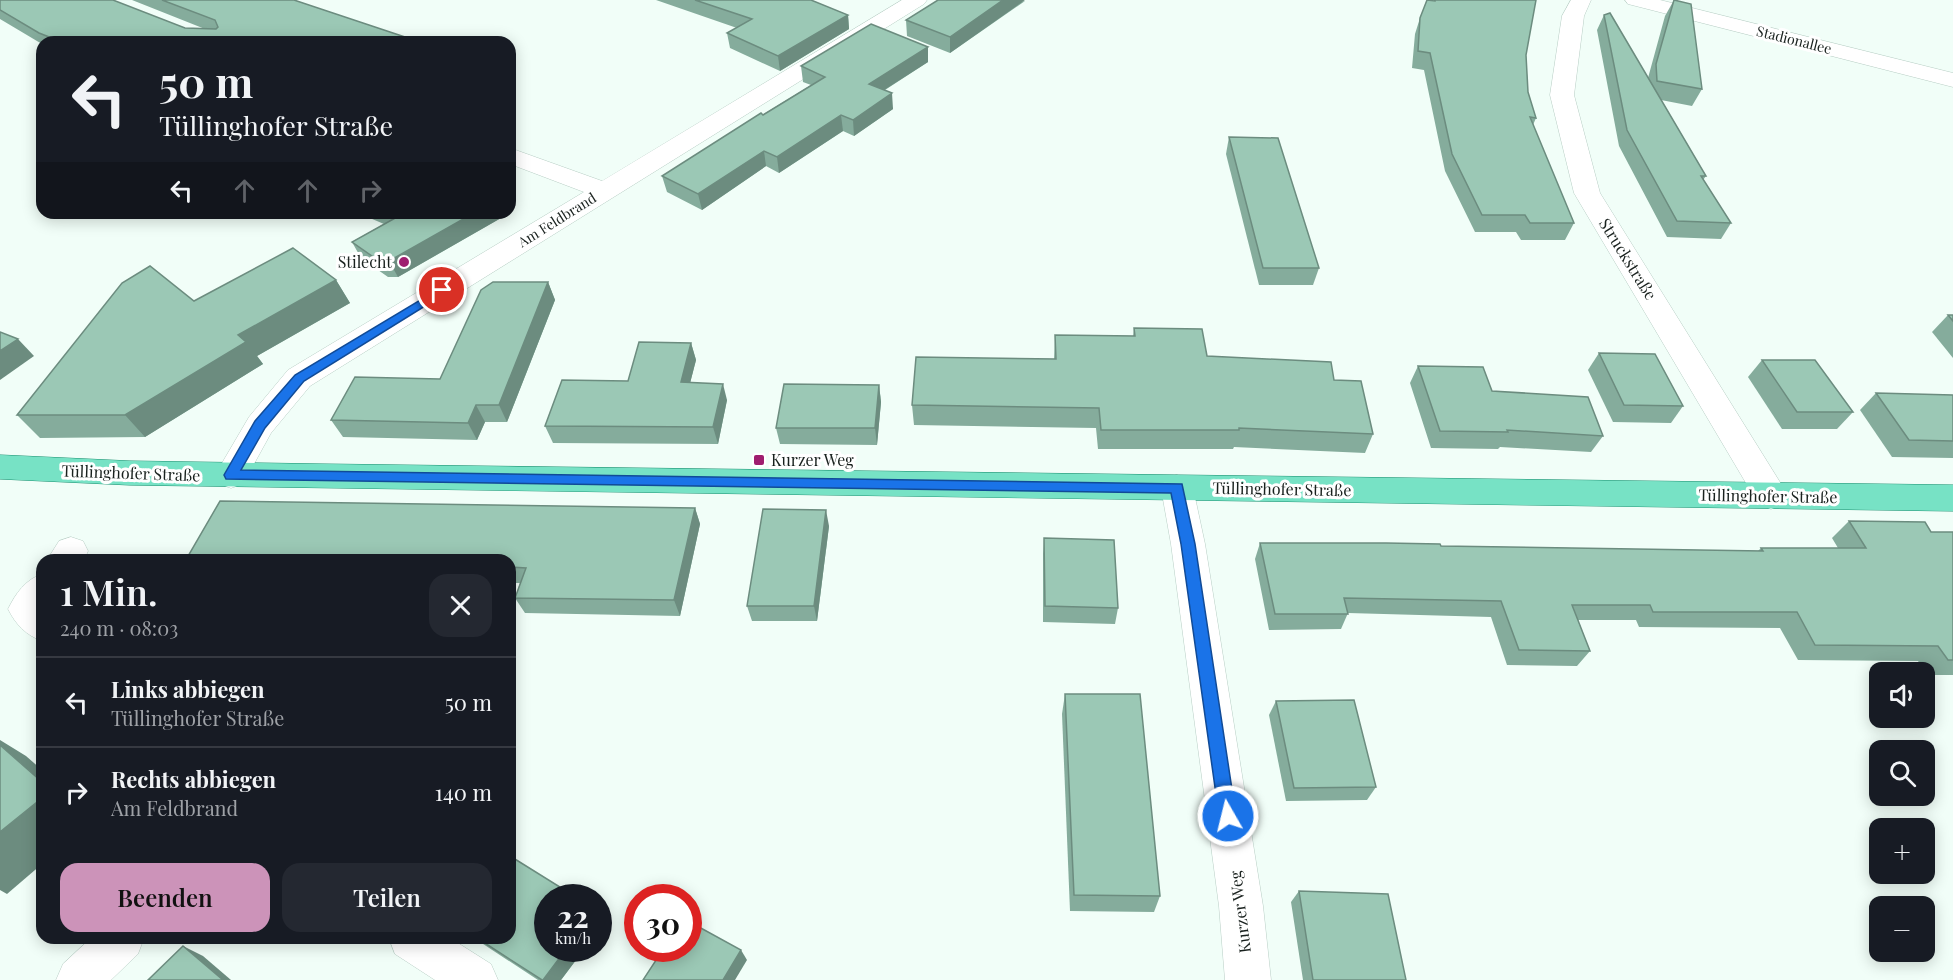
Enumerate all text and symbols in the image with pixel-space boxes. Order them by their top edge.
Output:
street label: Stadionallee [1755,21,1834,58]
text: 50 m [159,53,253,109]
icon: left [60,60,138,138]
text: Tüllinghofer Straße [159,107,393,143]
icon: left [165,174,198,207]
icon: ahead [228,174,261,207]
icon: ahead [291,174,324,207]
icon: right [354,174,387,207]
street label: Am Feldbrand [513,188,600,252]
street label: Struckstraße [1595,214,1662,304]
place label: Stilecht [338,251,392,272]
marker: Stilecht [397,255,411,269]
pin [416,264,467,315]
icon: arrive [425,273,458,306]
place label: Kurzer Weg [771,449,854,470]
marker: Kurzer Weg [752,453,766,467]
street label: Tüllinghofer Straße [61,460,201,485]
street label: Tüllinghofer Straße [1212,477,1352,500]
street label: Tüllinghofer Straße [1698,484,1838,507]
text: 1 Min. [60,567,157,615]
button: close [429,574,492,637]
text: 240 m · 08:03 [60,614,178,641]
map controls [1869,662,1935,962]
button: sound [1869,662,1935,728]
text: Links abbiegen [111,674,265,704]
icon: left [60,686,93,719]
text: 50 m [445,687,492,717]
text: Tüllinghofer Straße [111,704,284,731]
button: search [1869,740,1935,806]
text: Rechts abbiegen [111,764,276,794]
icon: right [60,776,93,809]
text: 140 m [435,777,492,807]
position arrow [1196,784,1260,848]
text: Am Feldbrand [111,794,238,821]
button: + [1869,818,1935,884]
button: Beenden [60,863,270,932]
button: Teilen [282,863,492,932]
street label: Kurzer Weg [1224,869,1255,954]
speed limit sign: 30 [624,884,702,962]
text: 22 [557,896,589,936]
button: − [1869,896,1935,962]
text: km/h [555,928,591,948]

